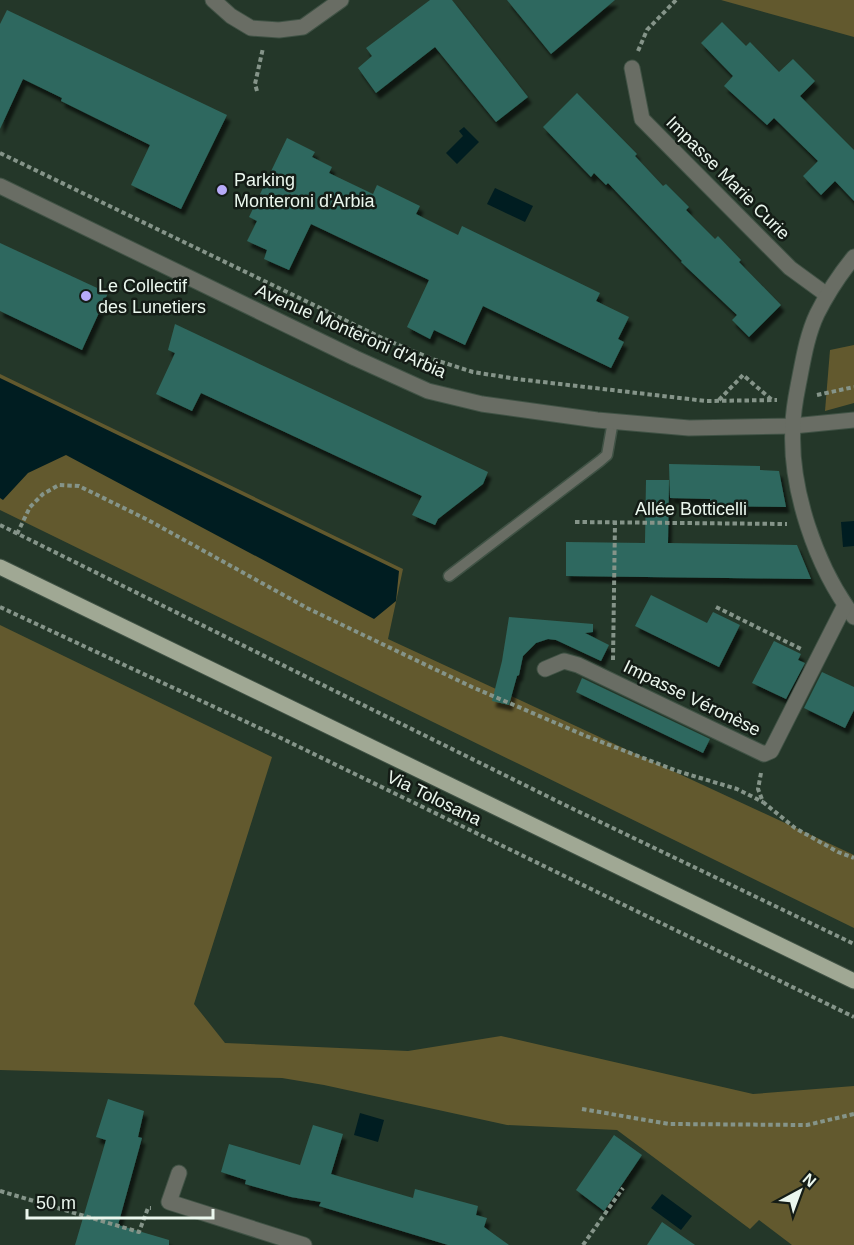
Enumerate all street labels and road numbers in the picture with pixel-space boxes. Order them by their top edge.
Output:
street label: Impasse Marie Curie [662,112,794,244]
street label: Avenue Monteroni d'Arbia [253,280,450,382]
street label: Allée Botticelli [635,499,747,519]
street label: Impasse Véronèse [620,656,764,740]
street label: Via Tolosana [384,767,485,830]

